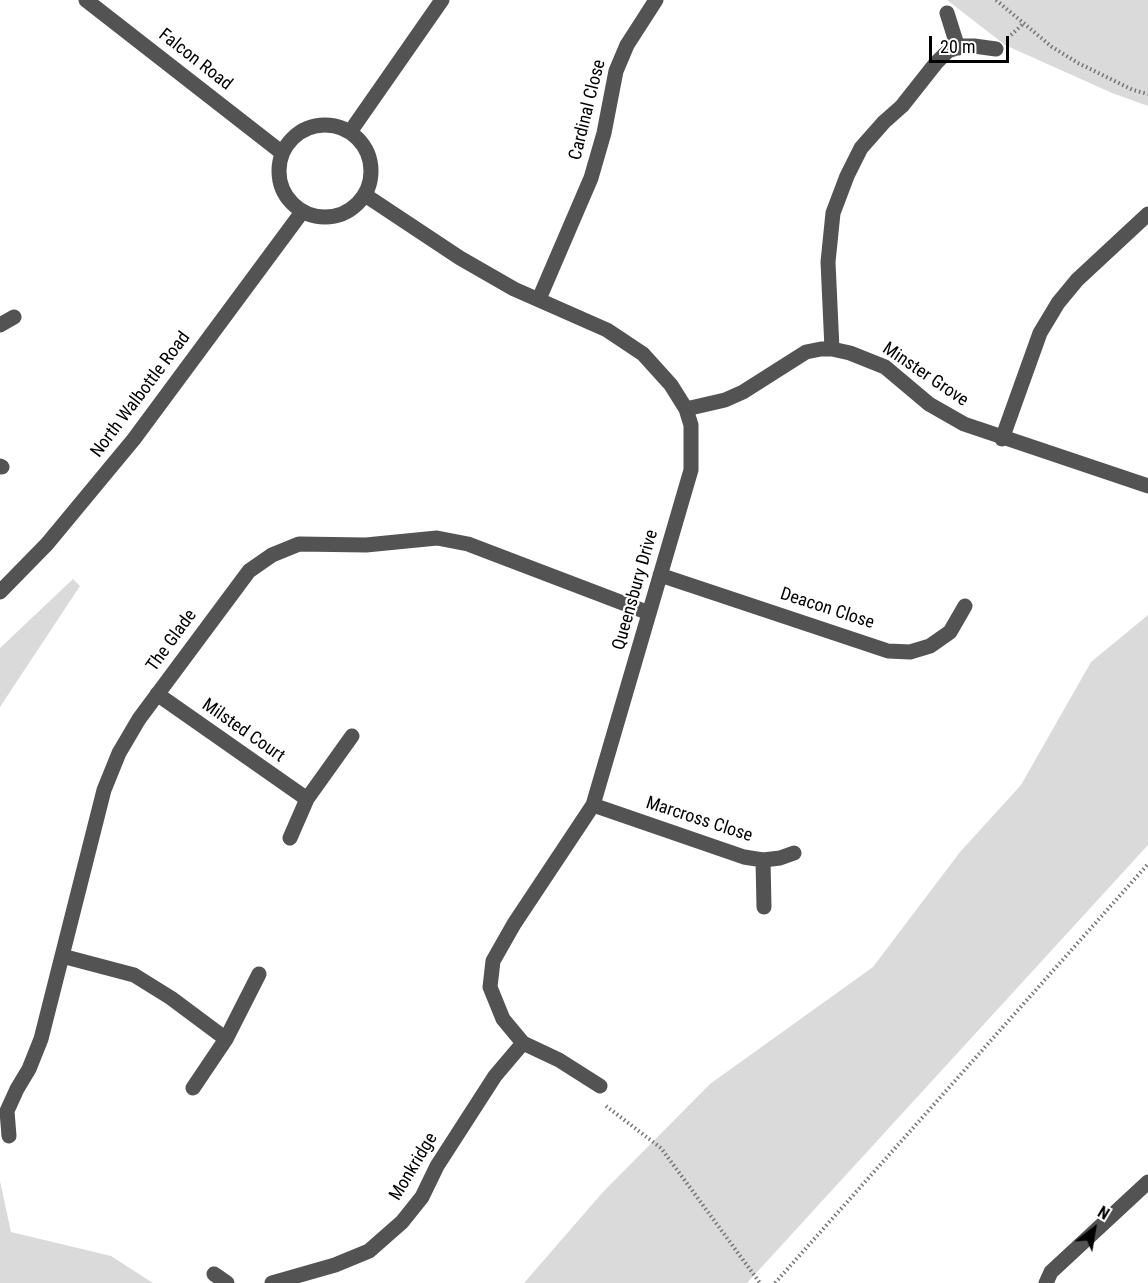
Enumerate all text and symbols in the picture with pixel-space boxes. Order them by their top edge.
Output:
scale bar [932,24,1012,62]
street label: Falcon Road [154,25,236,95]
text: 20 m [940,36,975,57]
street label: Cardinal Close [565,58,611,162]
street label: North Walbottle Road [87,328,195,462]
street label: Minster Grove [878,338,972,412]
street label: Queensbury Drive [609,527,663,653]
street label: Deacon Close [777,584,877,634]
street label: The Glade [142,606,202,676]
street label: Milsted Court [197,695,289,767]
street label: Marcross Close [643,793,755,847]
street label: Monkridge [385,1129,443,1205]
north arrow [1064,1199,1124,1259]
text: N [1094,1202,1113,1224]

